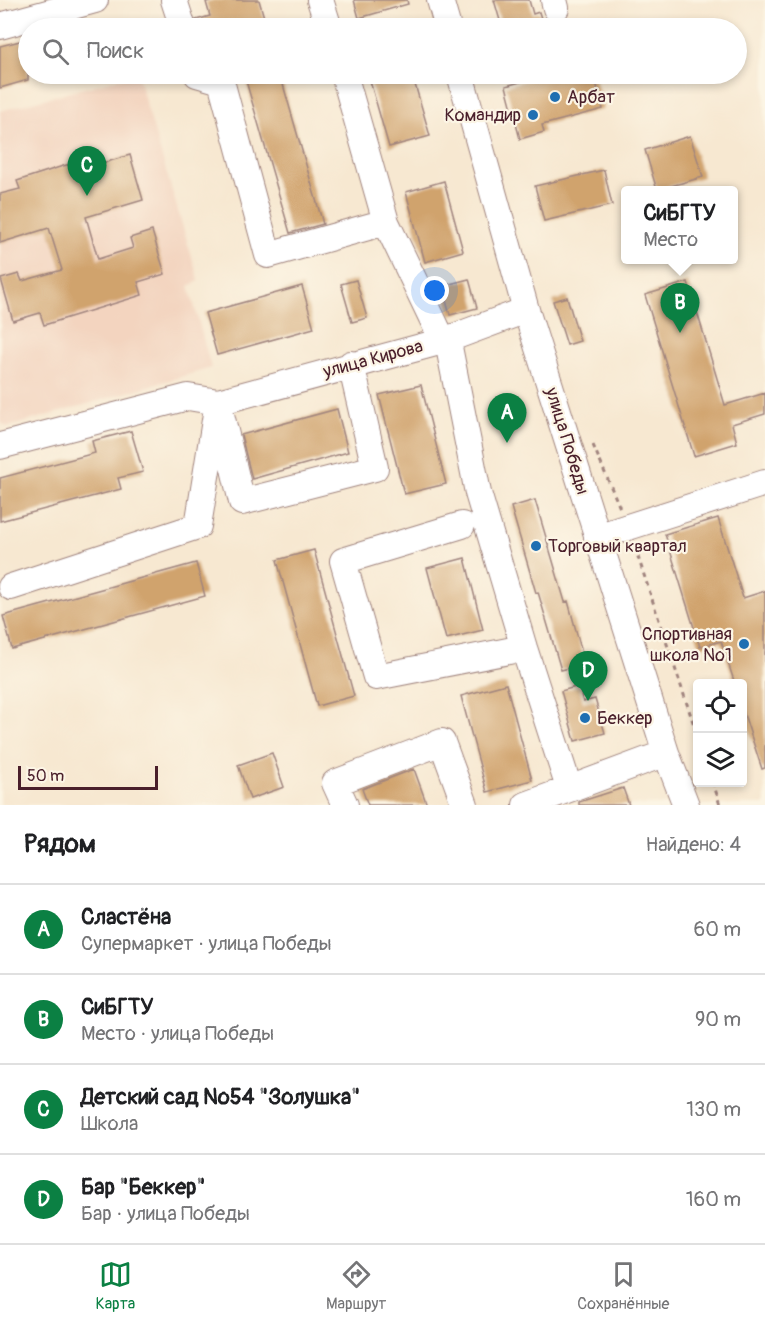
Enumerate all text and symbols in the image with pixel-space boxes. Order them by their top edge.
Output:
search box [18,18,747,84]
icon: search [39,35,72,68]
text: Поиск [87,37,144,65]
place label: Арбат [567,86,615,109]
marker: Арбат [548,90,562,104]
place label: Командир [444,104,521,127]
marker: Командир [526,108,540,122]
pin: C [68,146,106,196]
popup [621,186,738,264]
text: СиБГТУ [643,199,716,227]
text: Место [643,227,698,252]
your location [420,276,449,305]
pin: B [660,284,700,333]
street label: улица Кирова [320,335,425,384]
street label: улица Победы [540,384,594,497]
pin: A [488,394,526,443]
place label: Торговый квартал [548,535,687,558]
marker: Торговый квартал [529,539,543,553]
place label: Спортивная школа №1 [642,623,732,667]
marker: Спортивная школа №1 [737,637,751,651]
pin: D [568,652,608,701]
map controls [693,679,747,787]
button: locate [693,679,747,733]
place label: Беккер [597,707,653,730]
marker: Беккер [578,711,592,725]
button: layers [693,733,747,787]
scale bar [18,763,158,790]
text: 50 m [27,766,64,786]
text: Рядом [24,828,96,860]
text: Найдено: 4 [646,832,741,857]
text: Сластёна [81,903,171,931]
text: A [37,917,50,942]
text: 60 m [694,917,741,942]
text: Супермаркет · улица Победы [81,931,332,956]
text: СиБГТУ [81,993,154,1021]
text: B [38,1007,49,1032]
text: 90 m [695,1007,741,1032]
text: Место · улица Победы [81,1021,274,1046]
text: Детский сад №54 "Золушка" [81,1083,360,1111]
text: C [37,1097,50,1122]
text: 130 m [686,1097,741,1122]
text: Школа [81,1111,138,1136]
text: Бар "Беккер" [81,1173,205,1201]
text: D [37,1187,50,1212]
text: 160 m [686,1187,741,1212]
text: Бар · улица Победы [81,1201,250,1226]
tab: Карта [95,1258,135,1314]
tab: Маршрут [326,1258,386,1314]
tab: Сохранённые [577,1258,670,1314]

